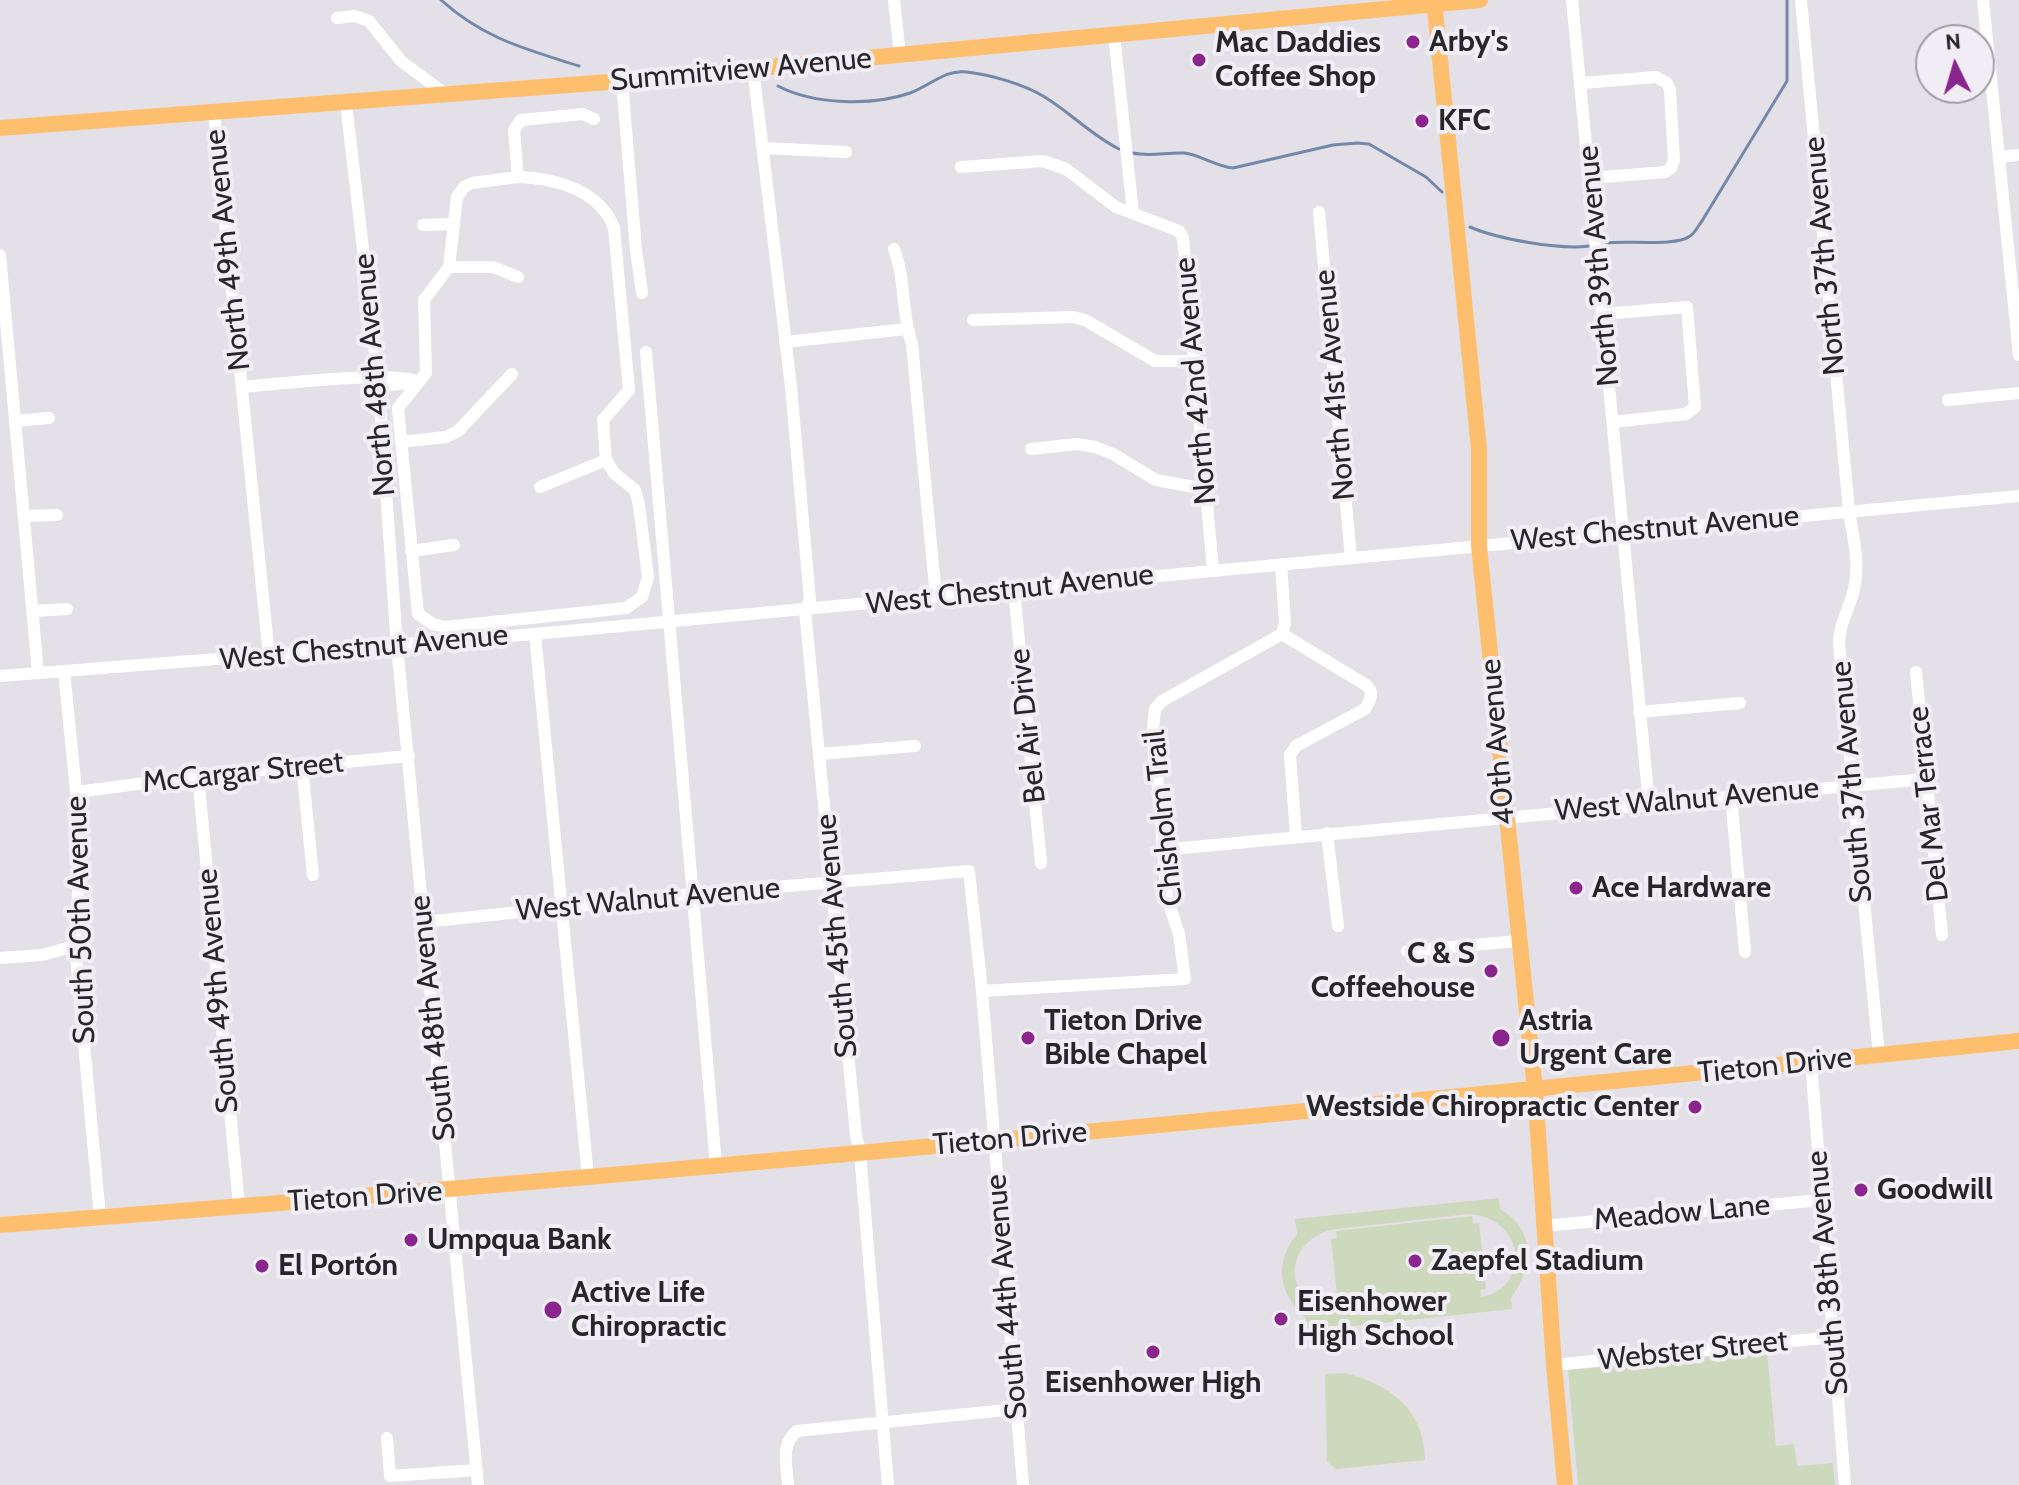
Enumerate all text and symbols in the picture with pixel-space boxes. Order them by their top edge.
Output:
place label: Arby's [1429,24,1508,60]
north arrow [1915,24,1995,104]
place label: Mac Daddies Coffee Shop [1215,25,1381,96]
text: N [1944,27,1962,56]
marker: Arby's [1404,33,1422,51]
street label: Summitview Avenue [609,41,873,99]
marker: Mac Daddies Coffee Shop [1190,51,1208,69]
place label: KFC [1438,103,1491,139]
marker: KFC [1413,112,1431,130]
street label: North 49th Avenue [197,128,259,372]
street label: North 37th Avenue [1797,135,1853,377]
street label: North 39th Avenue [1571,144,1627,388]
street label: North 48th Avenue [346,252,404,498]
street label: North 42nd Avenue [1167,256,1225,506]
street label: North 41st Avenue [1307,268,1363,502]
street label: West Chestnut Avenue [1510,498,1800,560]
street label: West Chestnut Avenue [864,557,1156,623]
street label: West Chestnut Avenue [219,617,509,679]
street label: Bel Air Drive [1002,647,1054,805]
street label: 40th Avenue [1473,657,1523,827]
street label: South 37th Avenue [1824,660,1880,904]
street label: Del Mar Terrace [1901,704,1957,904]
street label: Chisholm Trail [1137,728,1191,908]
street label: McCargar Street [141,745,345,801]
street label: West Walnut Avenue [1553,771,1821,829]
street label: South 50th Avenue [59,795,103,1045]
street label: South 45th Avenue [808,813,866,1059]
street label: South 49th Avenue [189,867,247,1115]
place label: Ace Hardware [1592,870,1771,906]
street label: West Walnut Avenue [514,871,782,929]
marker: Ace Hardware [1567,879,1585,897]
street label: South 48th Avenue [402,893,464,1143]
place label: C & S Coffeehouse [1311,936,1475,1006]
marker: C & S Coffeehouse [1482,962,1500,980]
place label: Tieton Drive Bible Chapel [1044,1003,1207,1074]
place label: Astria Urgent Care [1519,1003,1672,1074]
marker: Astria Urgent Care [1490,1027,1512,1049]
marker: Tieton Drive Bible Chapel [1019,1029,1037,1047]
street label: Tieton Drive [1696,1040,1854,1092]
place label: Westside Chiropractic Center [1306,1089,1679,1125]
marker: Westside Chiropractic Center [1686,1098,1704,1116]
street label: Tieton Drive [931,1114,1089,1164]
street label: South 38th Avenue [1799,1149,1857,1397]
place label: Goodwill [1877,1172,1993,1208]
street label: South 44th Avenue [978,1173,1036,1421]
street label: Tieton Drive [287,1174,443,1220]
marker: Goodwill [1852,1181,1870,1199]
street label: Meadow Lane [1592,1187,1772,1239]
place label: Umpqua Bank [427,1222,612,1258]
marker: Umpqua Bank [402,1231,420,1249]
place label: Zaepfel Stadium [1431,1243,1644,1279]
place label: El Portón [278,1248,398,1284]
marker: Zaepfel Stadium [1406,1252,1424,1270]
marker: El Portón [253,1257,271,1275]
place label: Active Life Chiropractic [571,1275,726,1346]
place label: Eisenhower High School [1297,1284,1454,1354]
marker: Active Life Chiropractic [542,1299,564,1321]
marker: Eisenhower High School [1272,1310,1290,1328]
street label: Webster Street [1596,1323,1790,1379]
marker: Eisenhower High [1144,1343,1162,1361]
place label: Eisenhower High [1045,1365,1261,1401]

